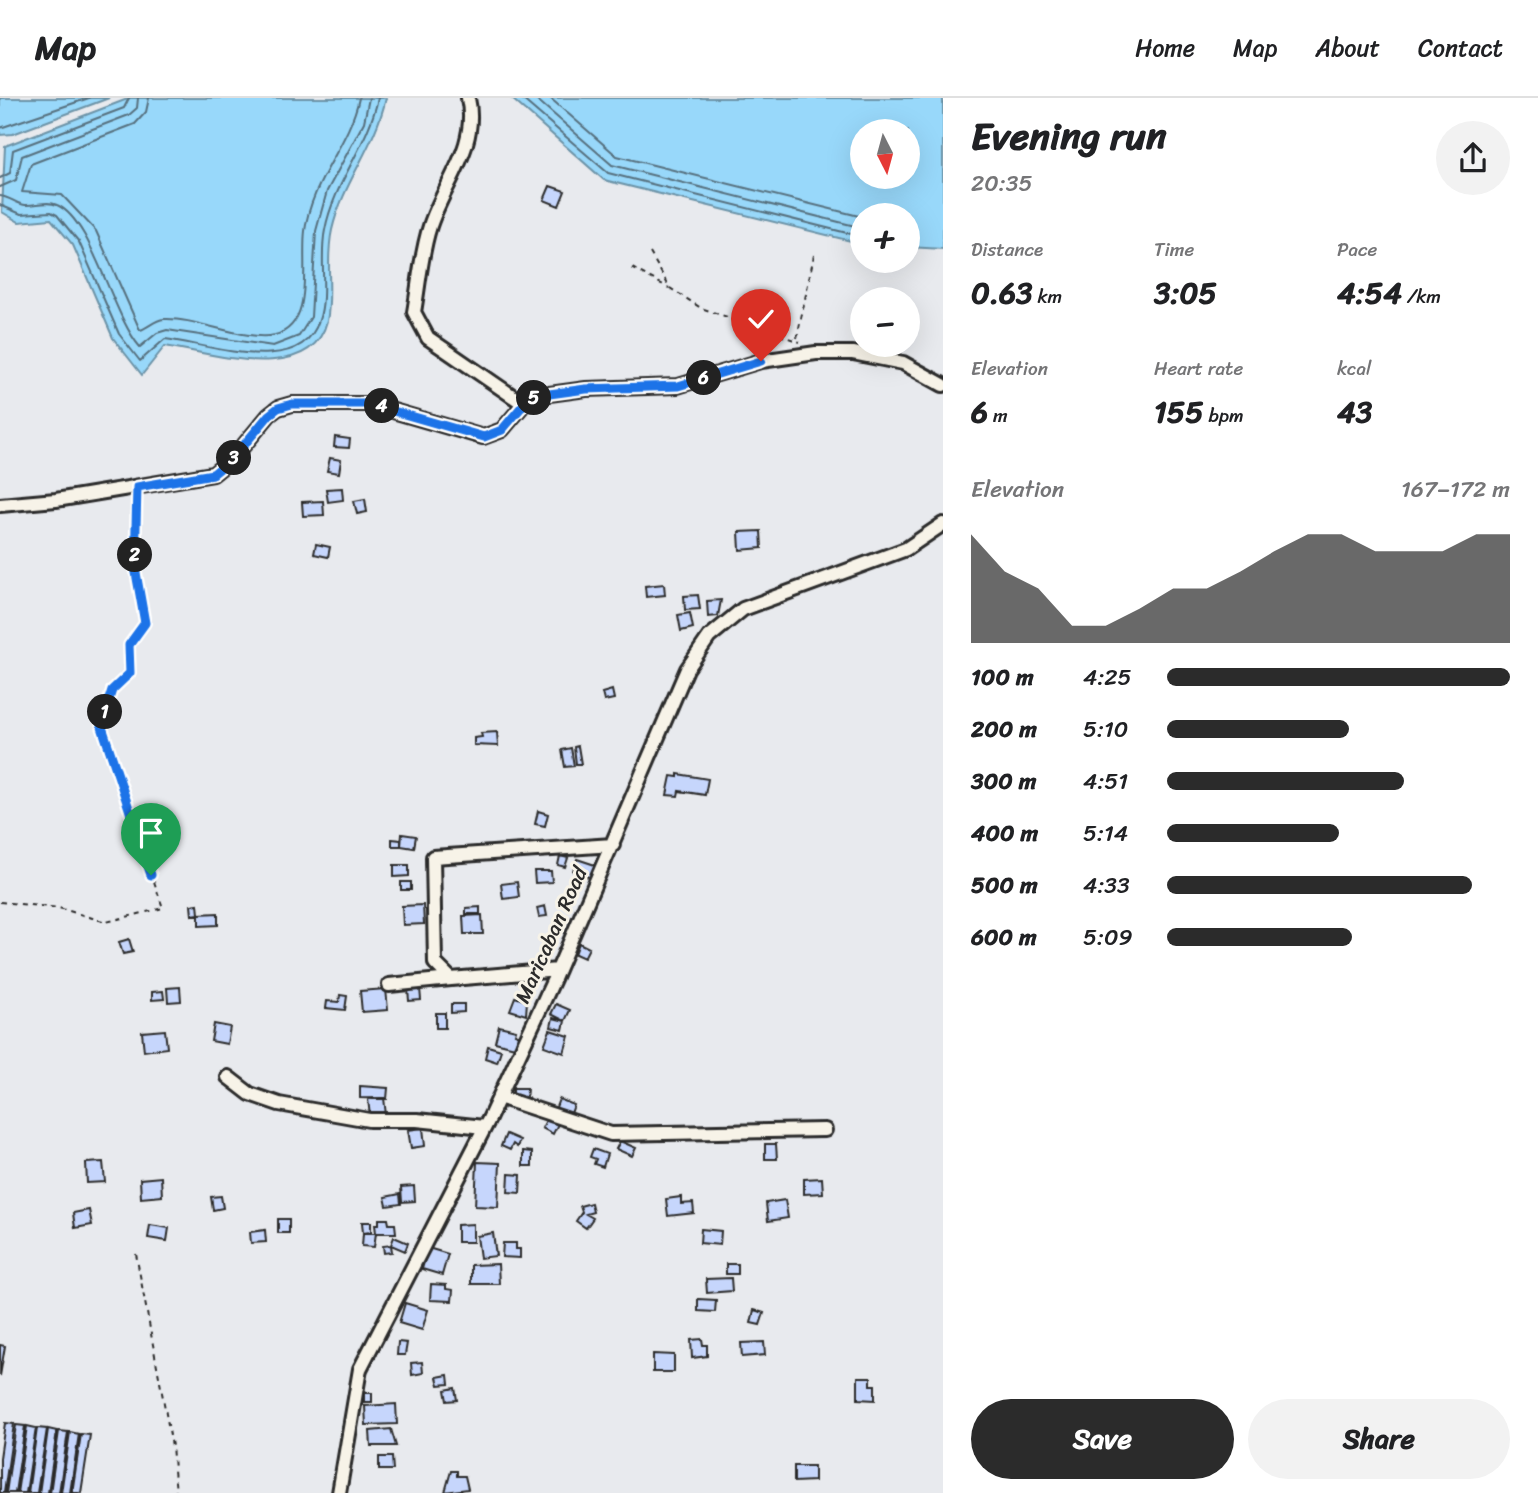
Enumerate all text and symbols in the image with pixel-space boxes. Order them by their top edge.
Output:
text: Map [35,19,96,77]
text: Home [1135,27,1195,69]
text: Map [1233,27,1277,69]
text: About [1315,27,1380,69]
text: Contact [1418,27,1503,69]
text: Evening run [971,103,1167,170]
north arrow [850,119,920,189]
map controls [850,119,920,357]
button: share [1436,121,1510,195]
text: 20:35 [971,163,1032,204]
button: + [850,203,920,273]
text: Distance [971,233,1043,266]
text: Time [1154,233,1194,266]
text: Pace [1337,233,1377,266]
text: 0.63 [971,266,1033,320]
text: 3:05 [1154,266,1217,320]
text: 4:54 [1337,266,1402,320]
text: km [1033,280,1062,313]
text: /km [1402,280,1441,313]
button: − [850,287,920,357]
pin [731,289,791,361]
icon: check [742,300,780,338]
text: Elevation [971,352,1048,385]
text: Heart rate [1154,352,1243,385]
text: kcal [1337,352,1372,385]
pin: 6 [686,360,722,396]
text: 6 [698,361,709,394]
pin: 5 [516,380,552,416]
text: 5 [528,381,539,414]
text: 6 [971,385,988,439]
text: 155 [1154,385,1204,439]
text: 43 [1337,385,1372,439]
pin: 4 [364,388,400,424]
text: 4 [376,389,387,422]
text: m [988,399,1008,432]
text: bpm [1204,399,1244,432]
pin: 3 [216,440,252,476]
text: 3 [228,441,239,474]
text: Elevation [971,469,1064,510]
text: 167–172 m [1401,469,1510,510]
pin: 2 [118,538,152,573]
text: 2 [129,538,140,571]
text: 100 m [971,657,1034,698]
text: 4:25 [1083,657,1132,698]
pin: 1 [88,694,122,730]
text: 1 [100,695,109,728]
text: 200 m [971,709,1037,750]
text: 5:10 [1083,709,1128,750]
text: 300 m [971,761,1036,802]
text: 4:51 [1083,761,1128,802]
pin [121,803,181,875]
text: 400 m [971,813,1038,854]
text: 5:14 [1083,813,1128,854]
icon: arrive [132,814,170,852]
street label: Maricaban Road [504,859,599,1010]
text: 500 m [971,865,1038,906]
text: 4:33 [1083,865,1130,906]
text: 600 m [971,917,1037,958]
text: 5:09 [1083,917,1133,958]
button: Save [971,1399,1234,1479]
button: Share [1248,1399,1510,1479]

